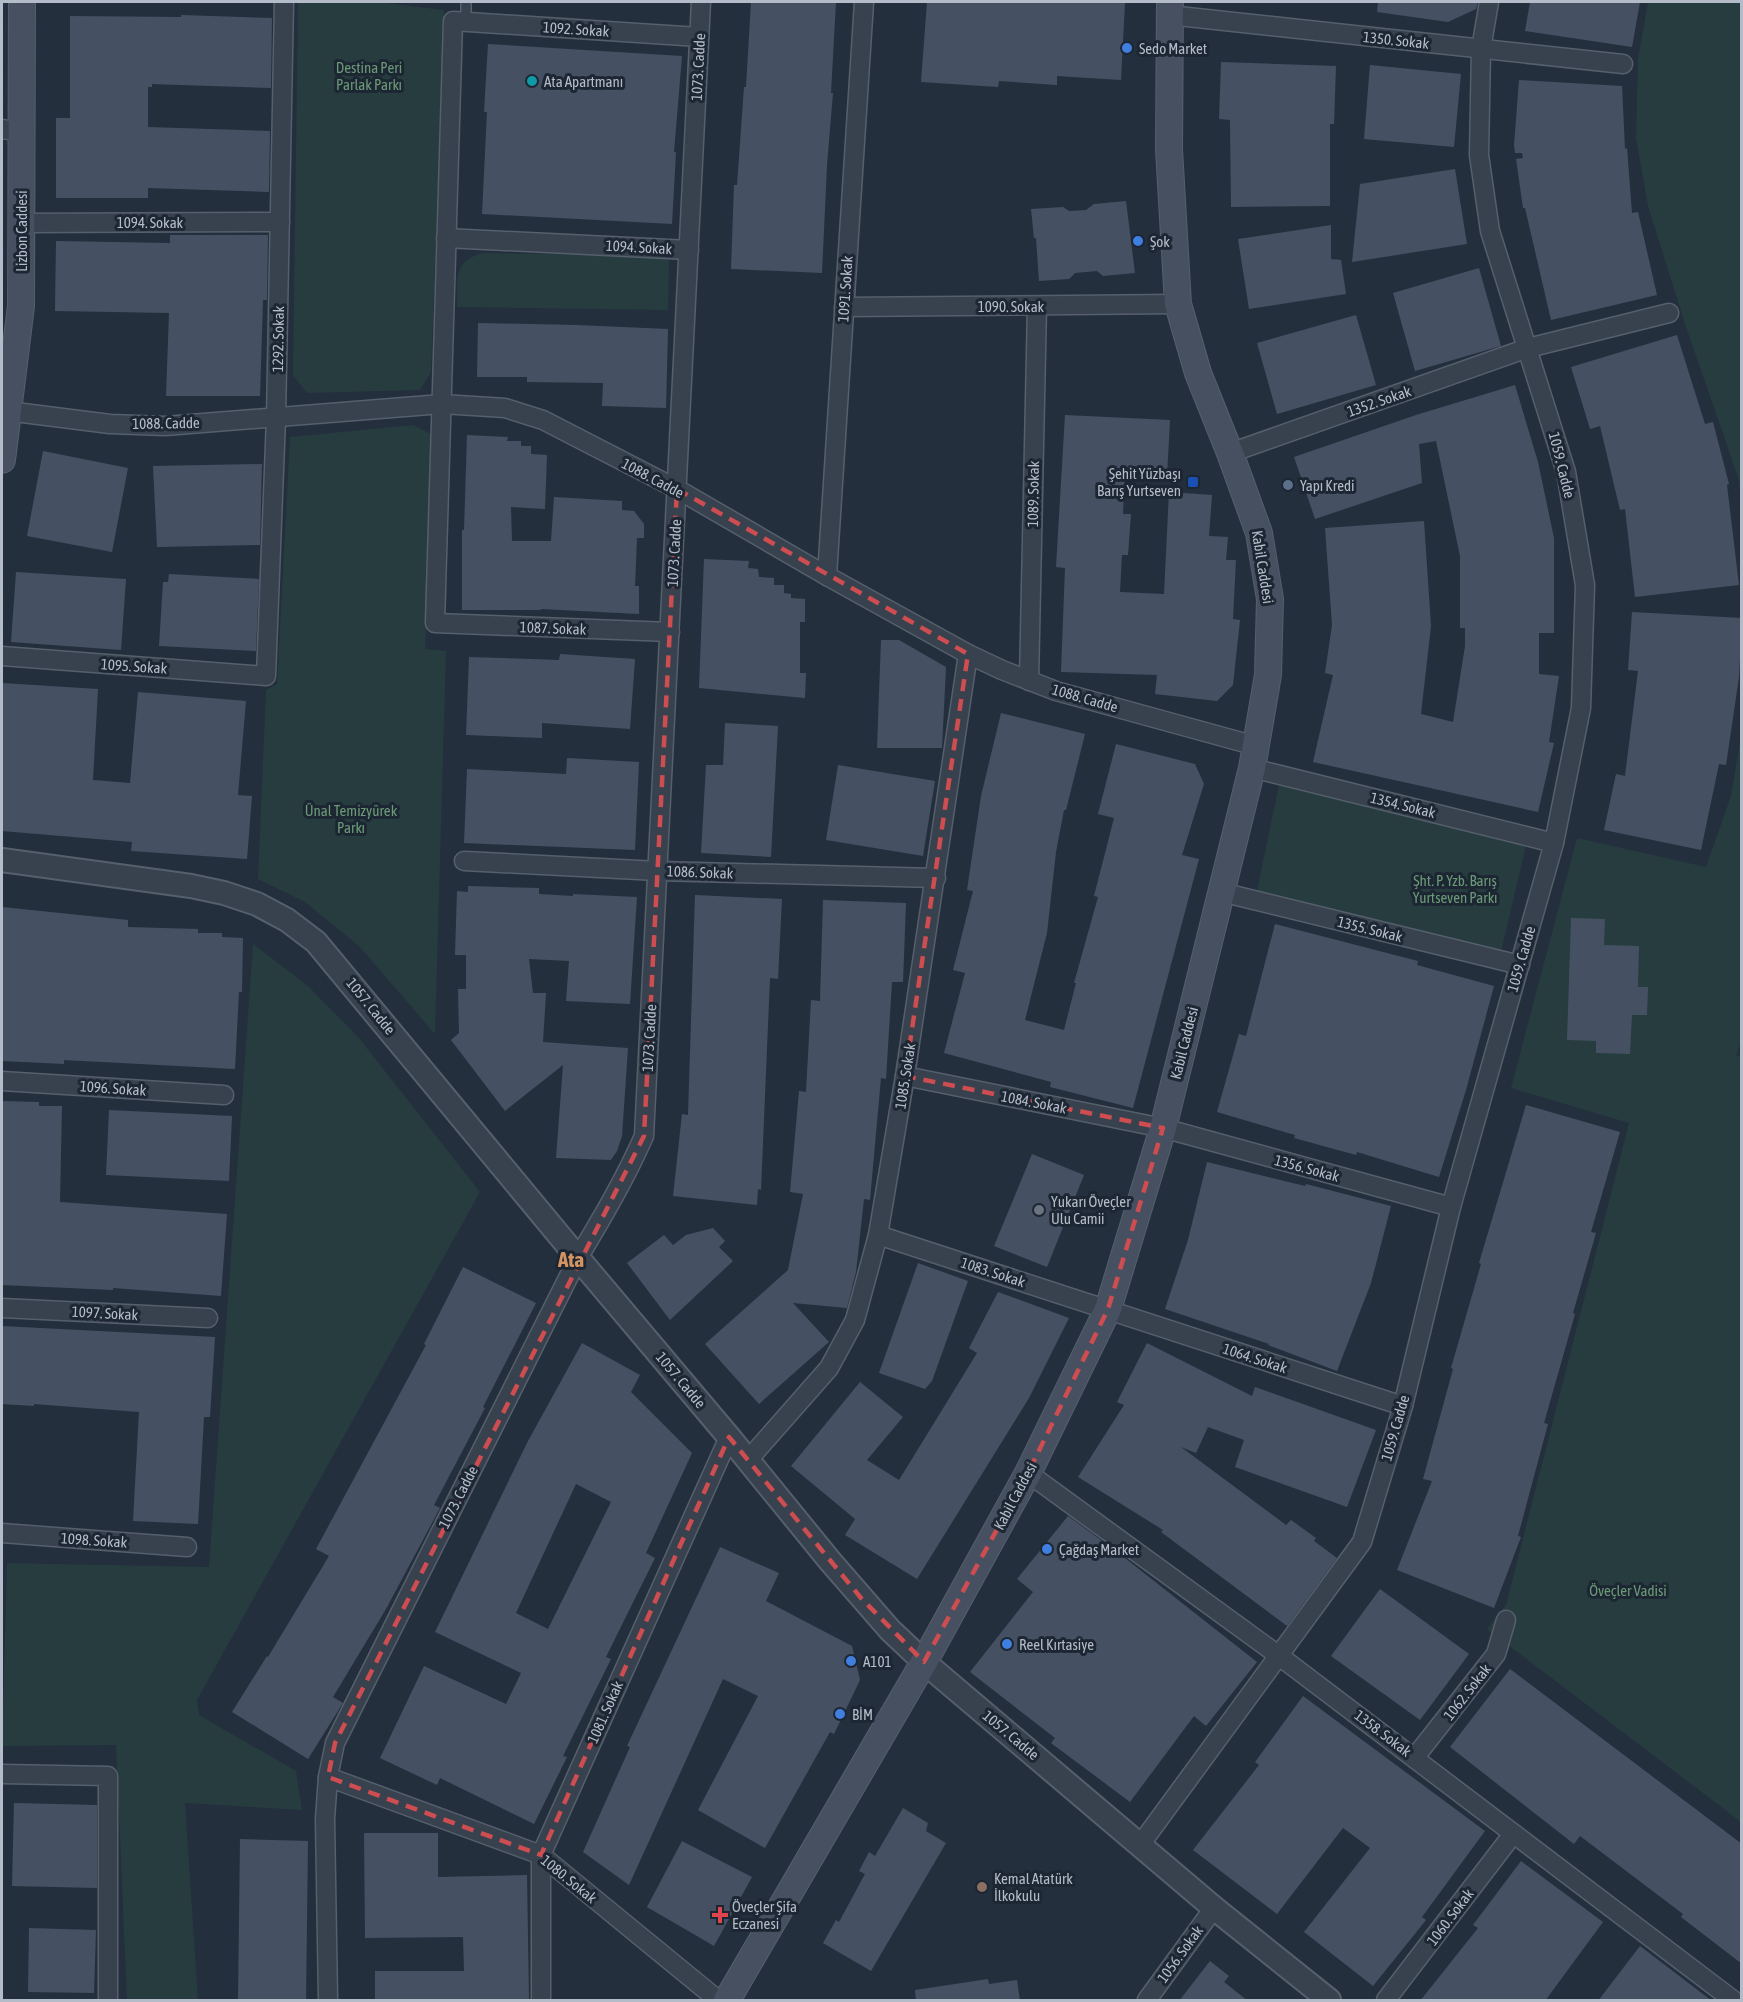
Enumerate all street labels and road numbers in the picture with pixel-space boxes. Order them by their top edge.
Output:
street label: 1092. Sokak [542,18,610,40]
street label: 1350. Sokak [1362,28,1430,52]
street label: 1073. Cadde [688,33,708,101]
street label: Lizbon Caddesi [13,190,30,272]
street label: 1094. Sokak [117,214,184,231]
street label: 1094. Sokak [605,237,673,257]
street label: 1091. Sokak [834,255,856,323]
street label: 1090. Sokak [978,298,1045,315]
street label: 1292. Sokak [269,305,287,372]
street label: 1352. Sokak [1345,382,1414,420]
street label: 1088. Cadde [132,414,200,432]
street label: 1059. Cadde [1546,430,1578,500]
street label: 1088. Cadde [619,455,687,501]
street label: 1089. Sokak [1024,460,1042,527]
street label: 1073. Cadde [664,519,684,587]
street label: Kabil Caddesi [1249,529,1277,605]
street label: 1087. Sokak [519,618,587,638]
street label: 1095. Sokak [100,655,168,677]
street label: 1088. Cadde [1050,681,1120,716]
street label: 1354. Sokak [1369,789,1438,821]
street label: 1086. Sokak [666,862,734,882]
street label: 1355. Sokak [1336,913,1405,945]
street label: 1059. Cadde [1504,924,1539,994]
street label: 1057. Cadde [343,974,399,1038]
street label: 1073. Cadde [639,1004,659,1072]
street label: Kabil Caddesi [1167,1005,1201,1081]
street label: 1085. Sokak [891,1041,919,1110]
street label: 1096. Sokak [79,1077,147,1099]
street label: 1084. Sokak [1000,1087,1069,1117]
street label: 1356. Sokak [1273,1151,1342,1185]
street label: 1083. Sokak [959,1254,1028,1290]
street label: 1097. Sokak [71,1303,139,1323]
street label: 1064. Sokak [1221,1340,1290,1376]
street label: 1057. Cadde [653,1349,709,1412]
street label: 1059. Cadde [1378,1393,1413,1463]
street label: Kabil Caddesi [990,1459,1040,1533]
street label: 1073. Cadde [435,1463,481,1531]
street label: 1098. Sokak [60,1529,128,1551]
street label: 1062. Sokak [1440,1660,1494,1723]
street label: 1081. Sokak [584,1678,626,1746]
street label: 1358. Sokak [1351,1706,1415,1760]
street label: 1057. Cadde [980,1707,1043,1763]
street label: 1080. Sokak [538,1851,600,1907]
street label: 1060. Sokak [1423,1885,1477,1949]
street label: 1056. Sokak [1154,1922,1207,1986]

